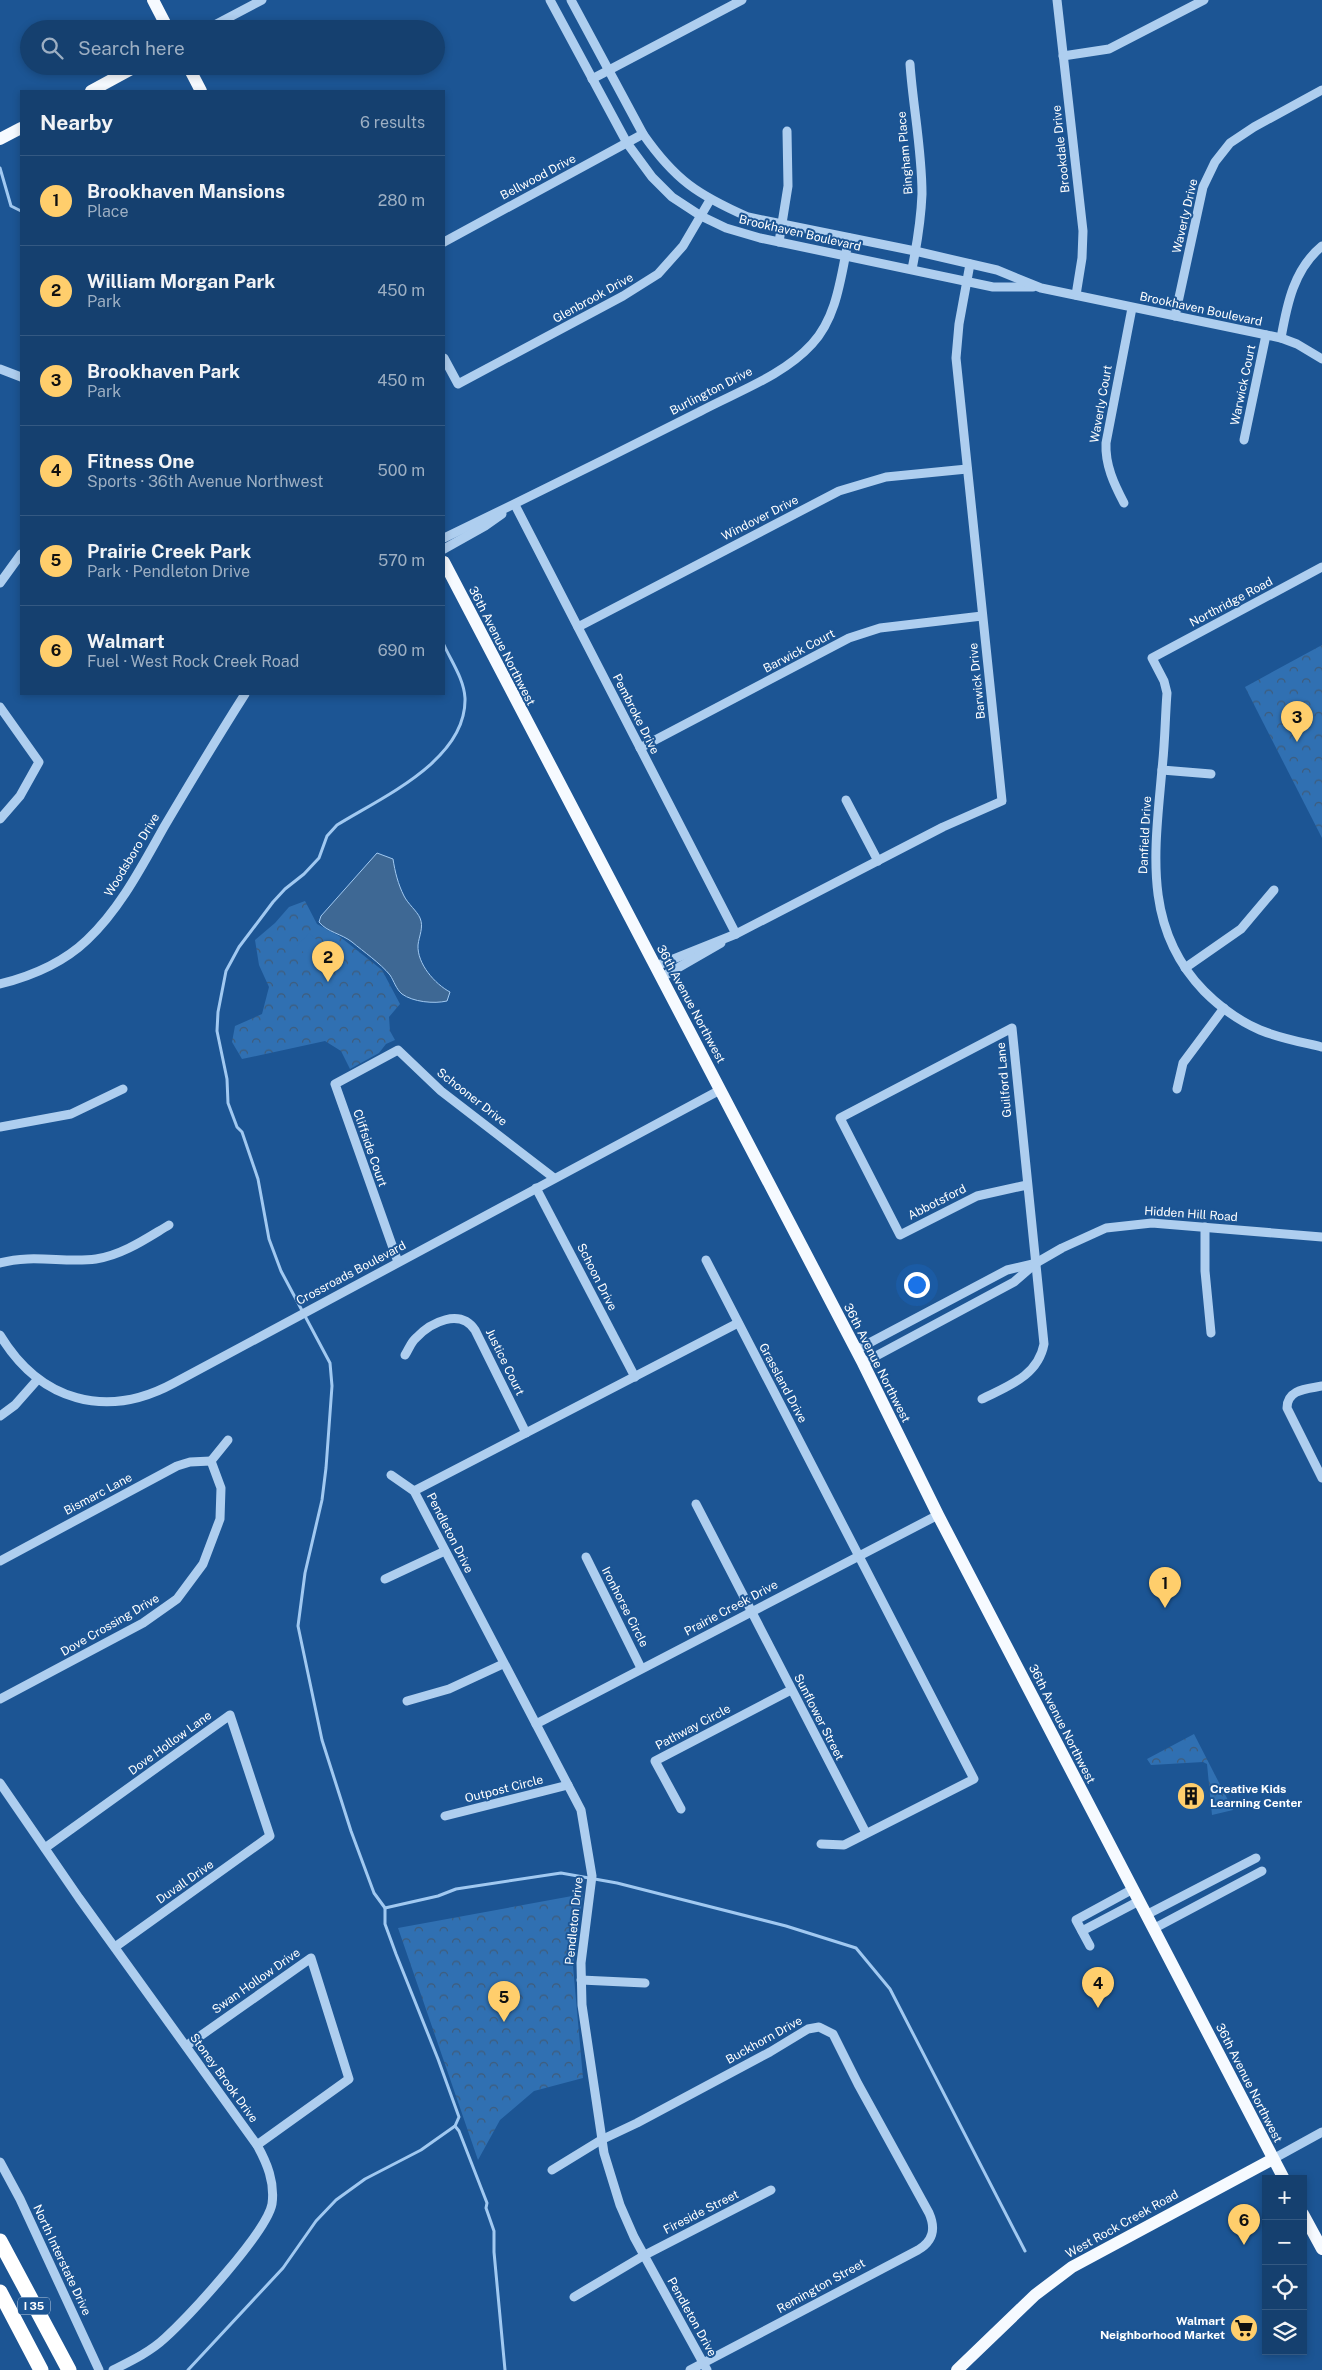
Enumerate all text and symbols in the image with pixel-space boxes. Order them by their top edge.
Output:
search box [20,20,445,75]
icon: search [38,34,66,62]
text: Search here [78,37,185,59]
street label: Brookdale Drive [1049,104,1073,194]
text: Nearby [40,110,113,135]
street label: Bingham Place [894,111,916,195]
text: 6 results [360,113,425,132]
street label: Bellwood Drive [498,151,578,203]
street label: Waverly Drive [1170,177,1200,255]
text: Brookhaven Mansions [87,180,285,202]
text: 1 [53,191,59,210]
text: 280 m [378,191,425,210]
text: Place [87,202,129,221]
street label: Brookhaven Boulevard [737,212,863,254]
text: William Morgan Park [87,270,275,292]
street label: Glenbrook Drive [550,270,636,326]
text: 2 [51,281,61,300]
text: 450 m [377,281,425,300]
street label: Brookhaven Boulevard [1138,289,1264,329]
text: Park [87,292,121,311]
street label: Warwick Court [1228,343,1258,427]
text: Brookhaven Park [87,360,240,382]
street label: Burlington Drive [667,364,755,418]
street label: Waverly Court [1087,364,1115,444]
text: 3 [51,371,61,390]
text: 450 m [377,371,425,390]
text: Park [87,382,121,401]
text: Fitness One [87,450,194,472]
text: 4 [51,461,61,480]
text: 500 m [378,461,425,480]
text: Sports · 36th Avenue Northwest [87,472,324,491]
street label: Windover Drive [719,493,801,543]
text: Prairie Creek Park [87,540,251,562]
text: 5 [51,551,61,570]
text: 570 m [378,551,425,570]
text: Park · Pendleton Drive [87,562,250,581]
street label: Northridge Road [1187,574,1275,630]
street label: 36th Avenue Northwest [466,584,538,708]
street label: Barwick Court [761,626,838,676]
text: Walmart [87,630,165,652]
text: 6 [51,641,61,660]
text: 690 m [378,641,425,660]
street label: Barwick Drive [966,642,988,720]
text: Fuel · West Rock Creek Road [87,652,299,671]
street label: Pembroke Drive [610,672,662,757]
pin: 3 [1281,701,1313,742]
street label: Danfield Drive [1136,795,1154,874]
street label: Woodsboro Drive [102,811,162,899]
pin: 2 [312,941,344,982]
street label: 36th Avenue Northwest [654,943,728,1066]
street label: Guilford Lane [994,1042,1014,1118]
street label: Schooner Drive [434,1065,510,1129]
street label: Cliffside Court [350,1107,390,1189]
street label: Abbotsford [906,1181,968,1223]
street label: Hidden Hill Road [1144,1204,1238,1224]
street label: Crossroads Boulevard [294,1238,408,1308]
street label: Schoon Drive [574,1241,620,1313]
your location [904,1272,930,1298]
street label: 36th Avenue Northwest [841,1301,913,1425]
street label: Justice Court [483,1326,527,1398]
street label: Grassland Drive [756,1341,810,1425]
street label: Bismarc Lane [62,1470,135,1518]
street label: Pendleton Drive [424,1491,476,1576]
street label: Ironhorse Circle [599,1565,651,1650]
pin: 1 [1149,1567,1181,1608]
street label: Prairie Creek Drive [682,1577,780,1639]
street label: Dove Crossing Drive [58,1591,162,1659]
street label: 36th Avenue Northwest [1026,1662,1098,1786]
street label: Sunflower Street [791,1671,847,1763]
street label: Pathway Circle [653,1701,733,1753]
street label: Dove Hollow Lane [126,1708,214,1778]
street label: Outpost Circle [463,1772,545,1806]
building icon: Creative Kids Learning Center [1176,1781,1206,1811]
place label: Creative Kids Learning Center [1210,1782,1302,1810]
street label: Duvall Drive [154,1857,216,1907]
street label: Pendleton Drive [562,1876,586,1966]
street label: Swan Hollow Drive [209,1945,303,2017]
pin: 4 [1082,1967,1114,2008]
pin: 5 [488,1981,520,2022]
street label: Buckhorn Drive [723,2013,805,2067]
street label: 36th Avenue Northwest [1213,2021,1285,2145]
street label: Stoney Brook Drive [187,2031,261,2125]
map controls [1262,2175,1307,2355]
button: + [1262,2175,1307,2220]
street label: Fireside Street [661,2187,741,2237]
street label: West Rock Creek Road [1063,2187,1181,2261]
street label: North Interstate Drive [30,2202,94,2318]
pin: 6 [1228,2204,1260,2245]
button: − [1262,2220,1307,2265]
street label: Remington Street [774,2256,868,2316]
button: locate [1262,2265,1307,2310]
street label: Pendleton Drive [664,2275,720,2359]
road number: I 35 [18,2298,50,2314]
button: layers [1262,2310,1307,2355]
supermarket icon: Walmart Neighborhood Market [1229,2313,1259,2343]
place label: Walmart Neighborhood Market [1100,2314,1225,2342]

